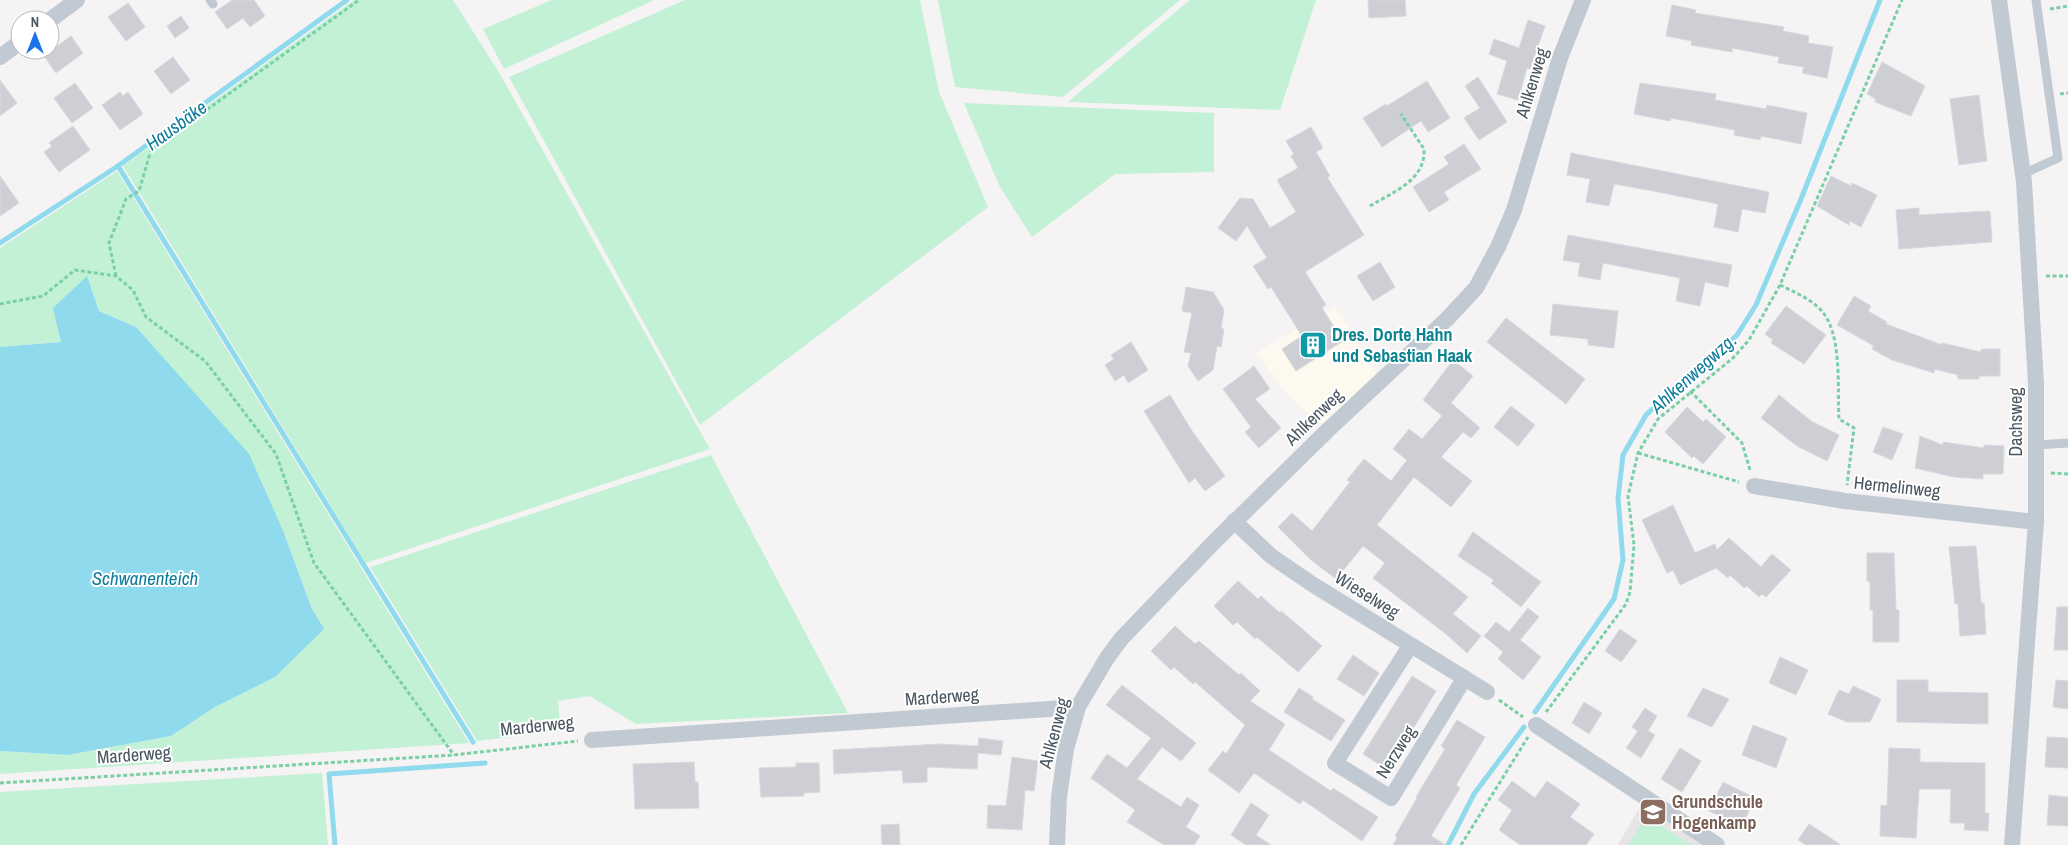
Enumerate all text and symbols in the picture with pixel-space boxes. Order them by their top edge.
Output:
north arrow [10,10,60,60]
text: N [31,13,39,31]
street label: Ahlkenweg [1509,44,1554,122]
water label: Hausbäke [140,94,212,156]
place label: Dres. Dorte Hahn und Sebastian Haak [1332,322,1473,368]
water label: Ahlkenwegwzg. [1643,327,1742,420]
building icon: Dres. Dorte Hahn und Sebastian Haak [1298,330,1328,360]
street label: Ahlkenweg [1278,382,1349,451]
street label: Dachsweg [2003,387,2028,456]
street label: Hermelinweg [1853,470,1942,504]
water label: Schwanenteich [92,565,198,591]
street label: Wieselweg [1330,565,1405,625]
street label: Marderweg [904,681,980,712]
street label: Ahlkenweg [1032,694,1075,772]
street label: Marderweg [499,709,576,742]
street label: Nerzweg [1370,720,1422,783]
street label: Marderweg [96,739,172,770]
place label: Grundschule Hogenkamp [1672,789,1763,835]
school or university icon: Grundschule Hogenkamp [1638,797,1668,827]

